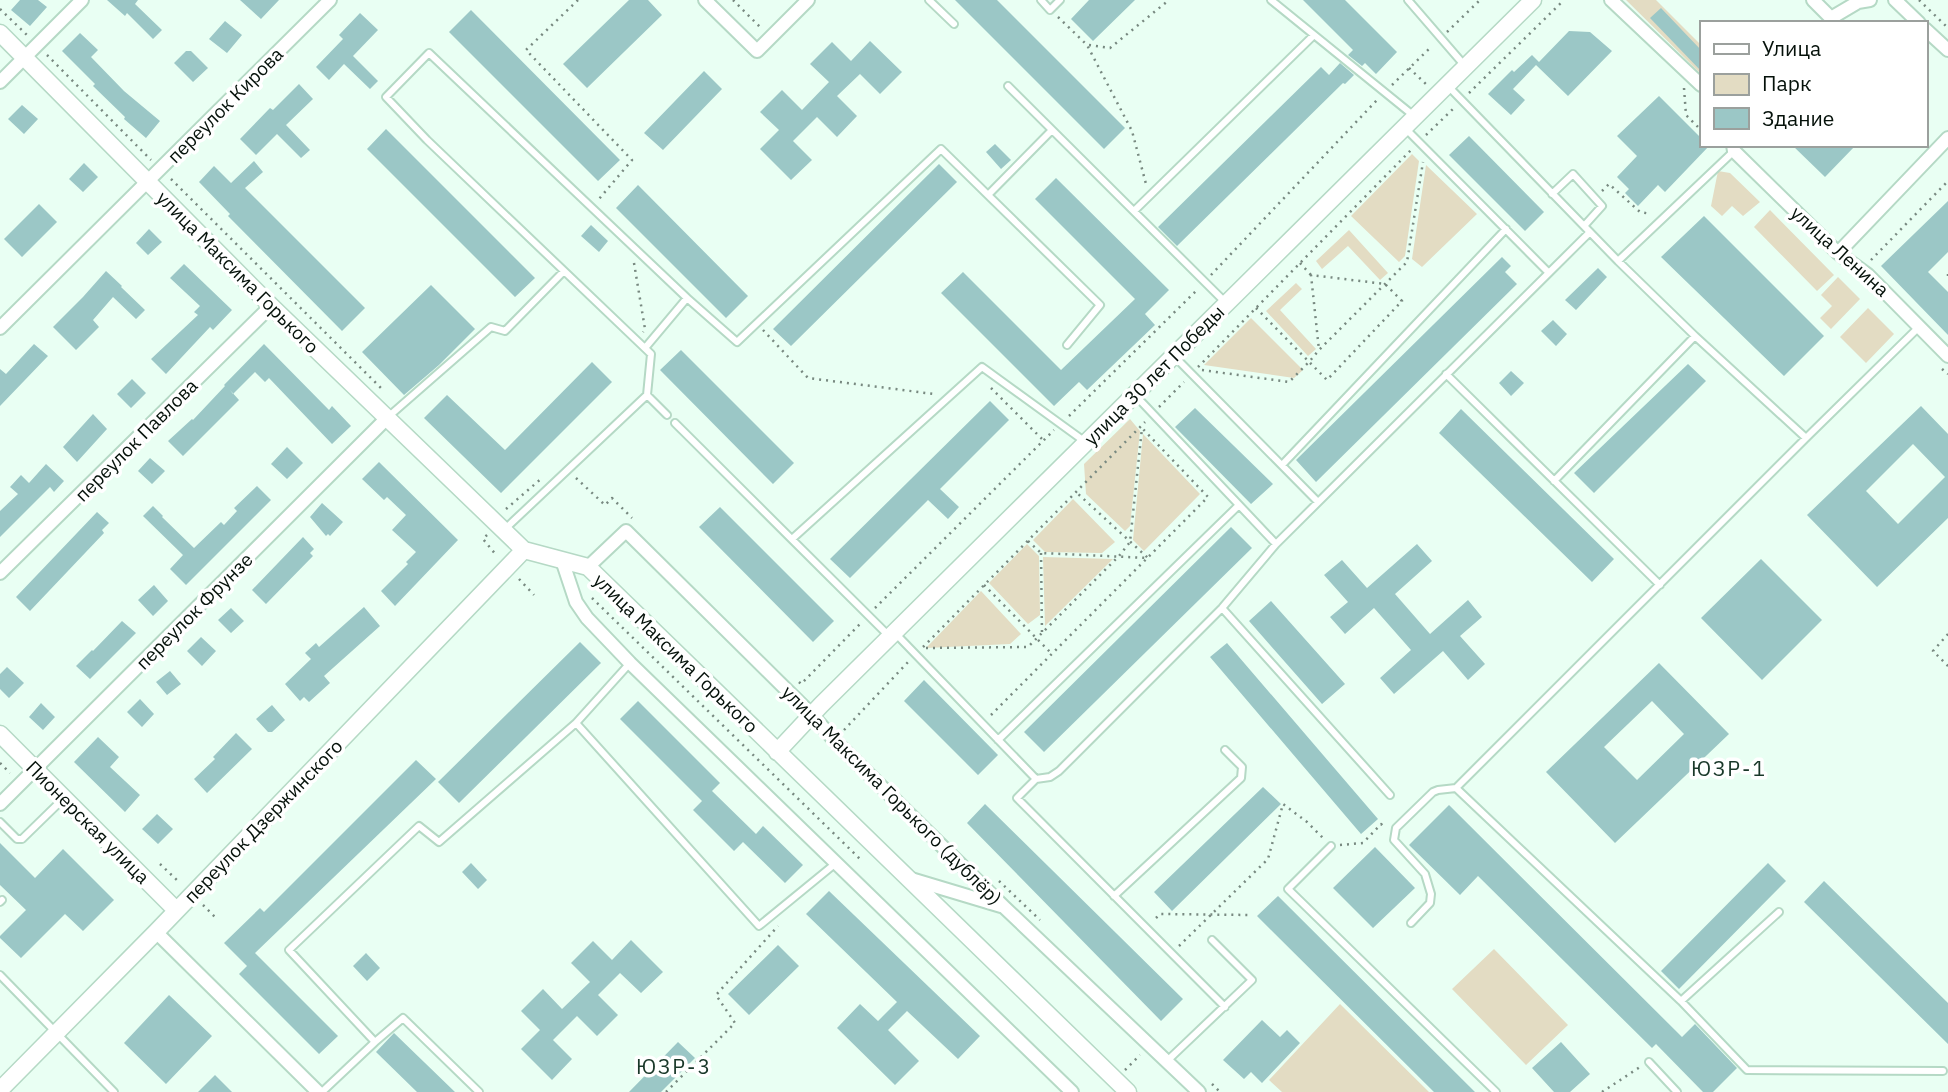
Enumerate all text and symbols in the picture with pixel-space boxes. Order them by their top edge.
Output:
legend [1700,21,1927,147]
text: Улица [1762,34,1821,62]
street label: переулок Кирова [162,42,288,168]
text: Парк [1762,69,1812,97]
text: Здание [1762,104,1834,132]
street label: улица Максима Горького [152,186,324,358]
street label: улица Ленина [1786,201,1894,301]
street label: улица 30 лет Победы [1079,300,1229,450]
street label: переулок Павлова [70,374,202,506]
street label: переулок Фрунзе [130,547,258,675]
street label: улица Максима Горького [589,568,763,738]
street label: улица Максима Горького (дублёр) [777,680,1007,910]
street label: переулок Дзержинского [178,734,348,908]
district label: ЮЗР-1 [1691,754,1767,782]
street label: Пионерская улица [21,755,155,889]
district label: ЮЗР-3 [636,1052,712,1080]

